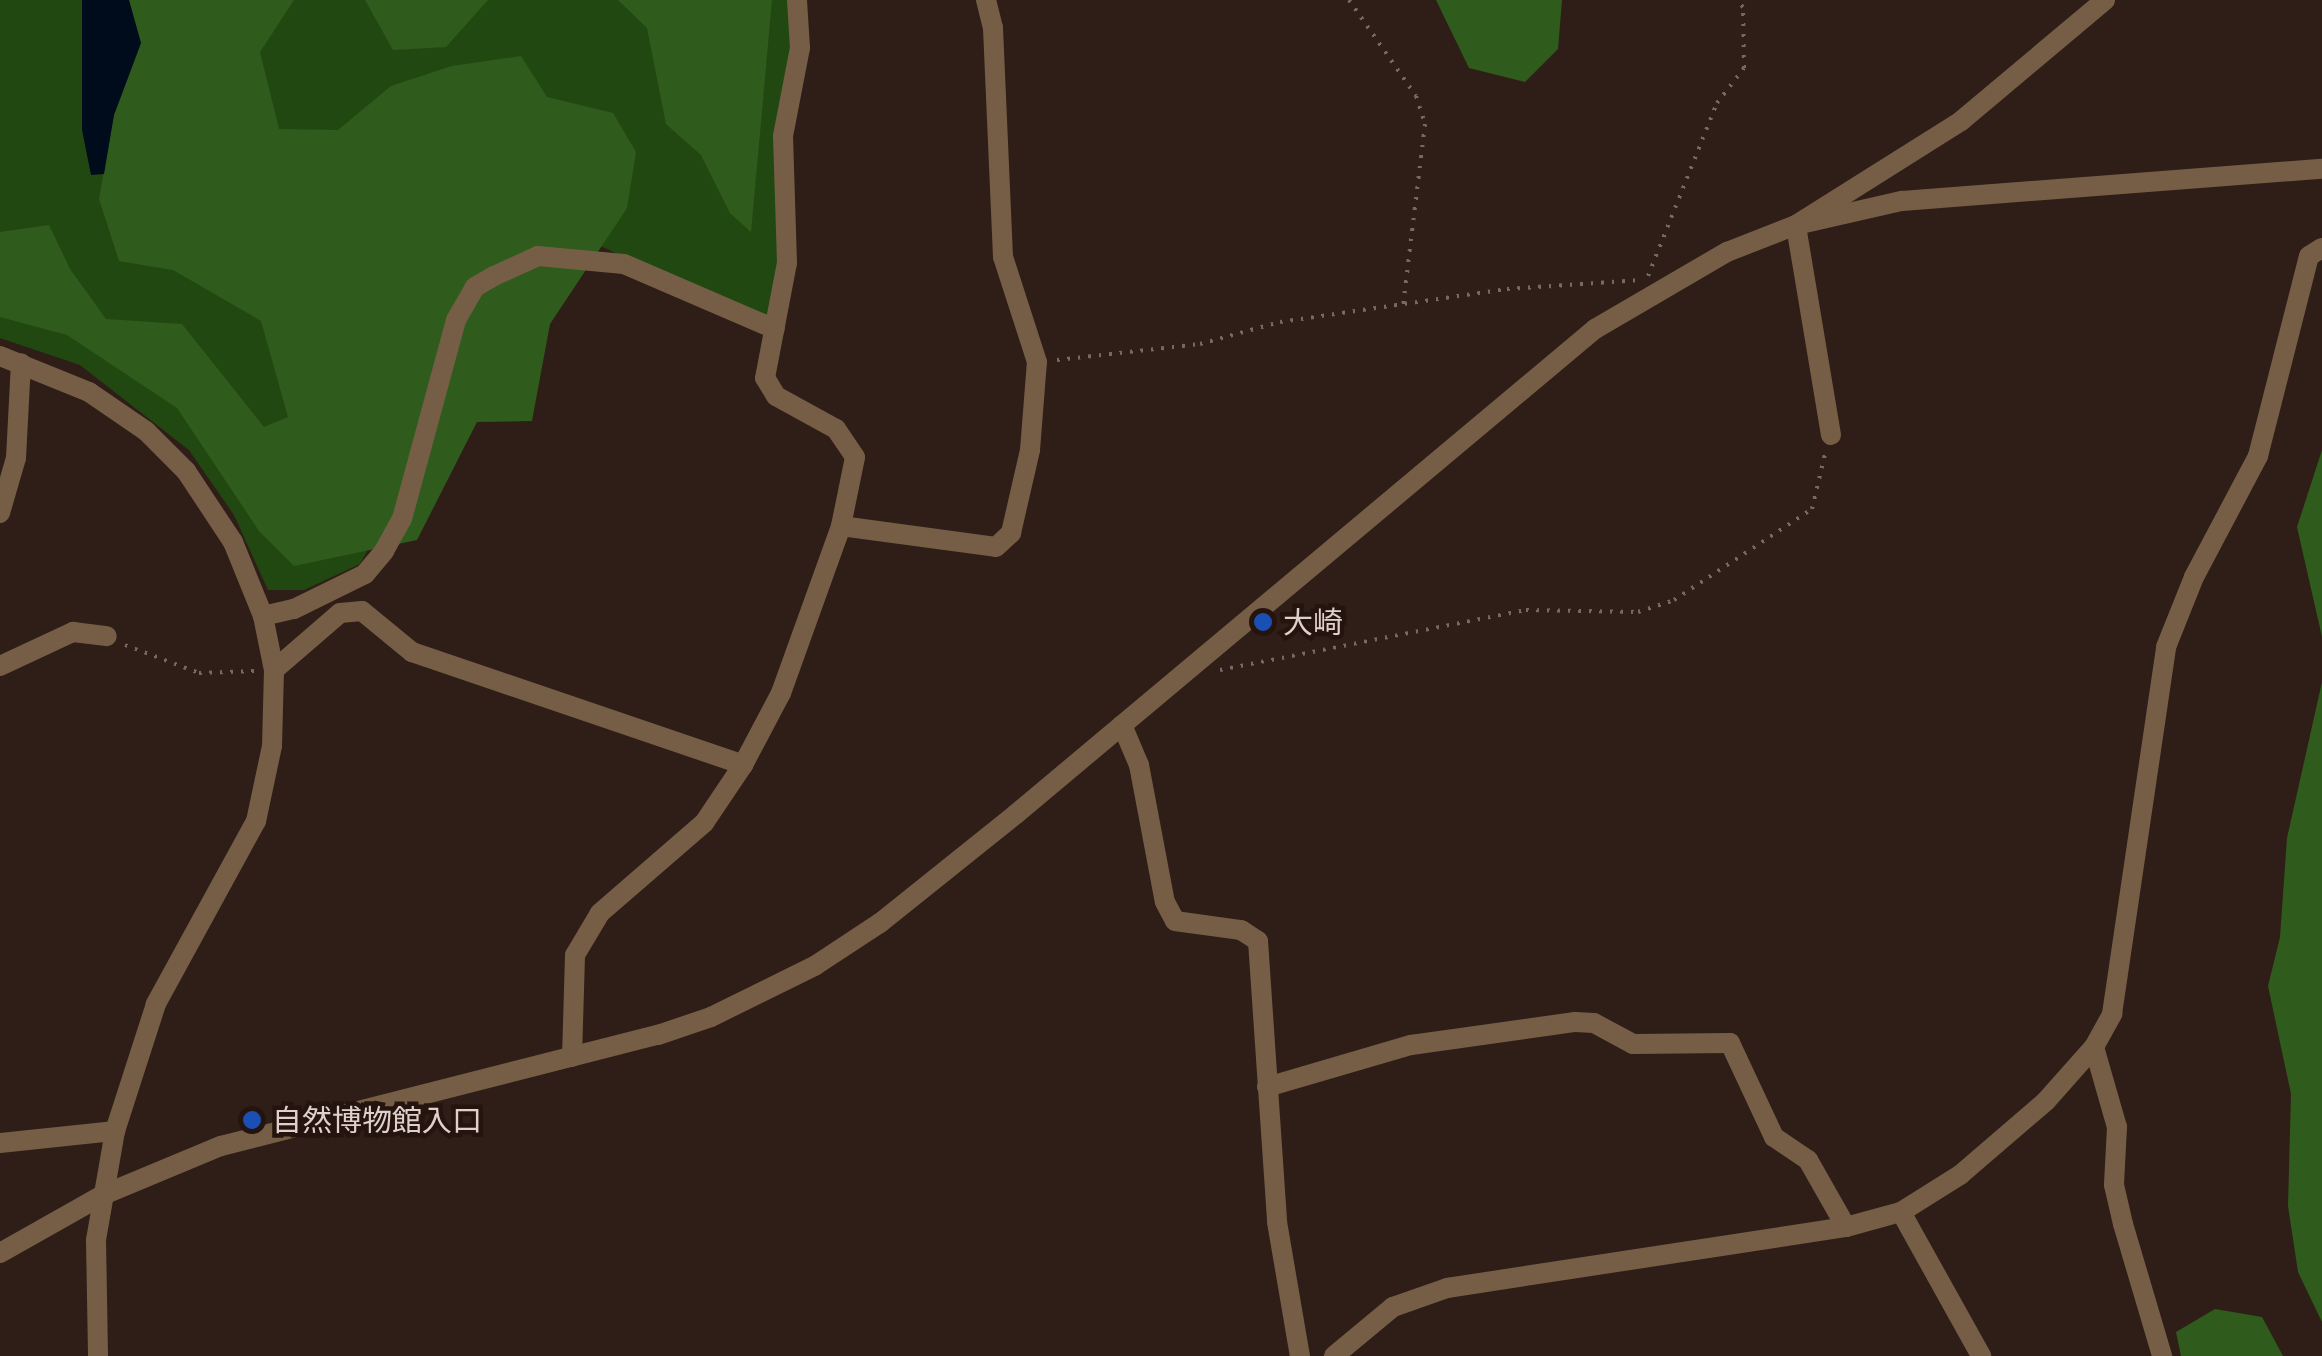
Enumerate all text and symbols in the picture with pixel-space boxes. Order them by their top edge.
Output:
place label: 大崎 [1283,604,1343,640]
marker: 大崎 [1252,611,1274,633]
place label: 自然博物館入口 [272,1102,482,1138]
marker: 自然博物館入口 [241,1109,263,1131]

